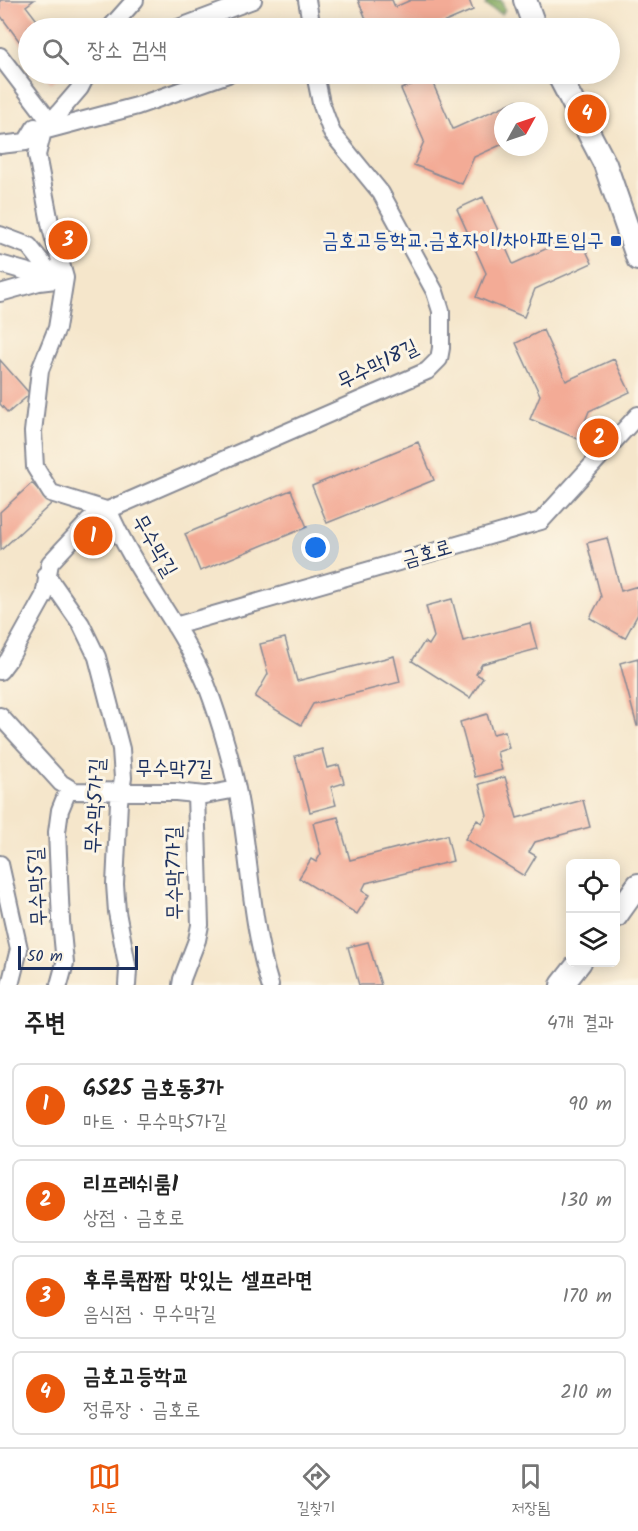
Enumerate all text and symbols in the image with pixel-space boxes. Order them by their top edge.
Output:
search box [18,18,620,84]
text: 장소 검색 [87,34,167,69]
icon: search [39,35,72,68]
pin: 4 [568,92,606,136]
north arrow [494,102,548,156]
pin: 3 [48,218,88,262]
place label: 금호고등학교.금호자이1차아파트입구 [322,225,604,258]
marker: 금호고등학교.금호자이1차아파트입구 [609,234,623,248]
street label: 무수막18길 [332,331,424,399]
pin: 2 [580,416,618,460]
street label: 무수막길 [123,508,185,584]
pin: 1 [74,514,112,558]
street label: 금호로 [398,531,456,577]
your location [301,533,330,562]
street label: 무수막7길 [135,753,213,786]
street label: 무수막5가길 [77,757,115,855]
street label: 무수막7가길 [158,826,192,920]
street label: 무수막5길 [19,847,57,927]
map controls [566,859,620,967]
button: locate [566,859,620,913]
button: layers [566,913,620,967]
scale bar [18,943,138,970]
text: 50 m [27,944,63,969]
text: 주변 [24,1003,66,1045]
text: 4개 결과 [547,1008,614,1040]
text: GS25 금호동3가 [83,1072,224,1107]
text: 1 [42,1089,49,1121]
text: 90 m [568,1089,612,1121]
text: 마트 · 무수막5가길 [83,1107,227,1139]
text: 리프레쉬룸1 [83,1168,178,1203]
text: 2 [40,1185,51,1217]
text: 130 m [560,1185,612,1217]
text: 상점 · 금호로 [83,1203,184,1235]
text: 후루룩짭짭 맛있는 셀프라면 [83,1264,312,1299]
text: 3 [40,1281,51,1313]
text: 170 m [563,1281,612,1313]
text: 음식점 · 무수막길 [83,1299,216,1331]
text: 금호고등학교 [83,1360,189,1395]
text: 4 [40,1377,51,1409]
text: 210 m [560,1377,612,1409]
text: 정류장 · 금호로 [83,1395,200,1427]
tab: 지도 [88,1460,121,1521]
tab: 길찾기 [297,1460,335,1521]
tab: 저장됨 [511,1460,550,1521]

